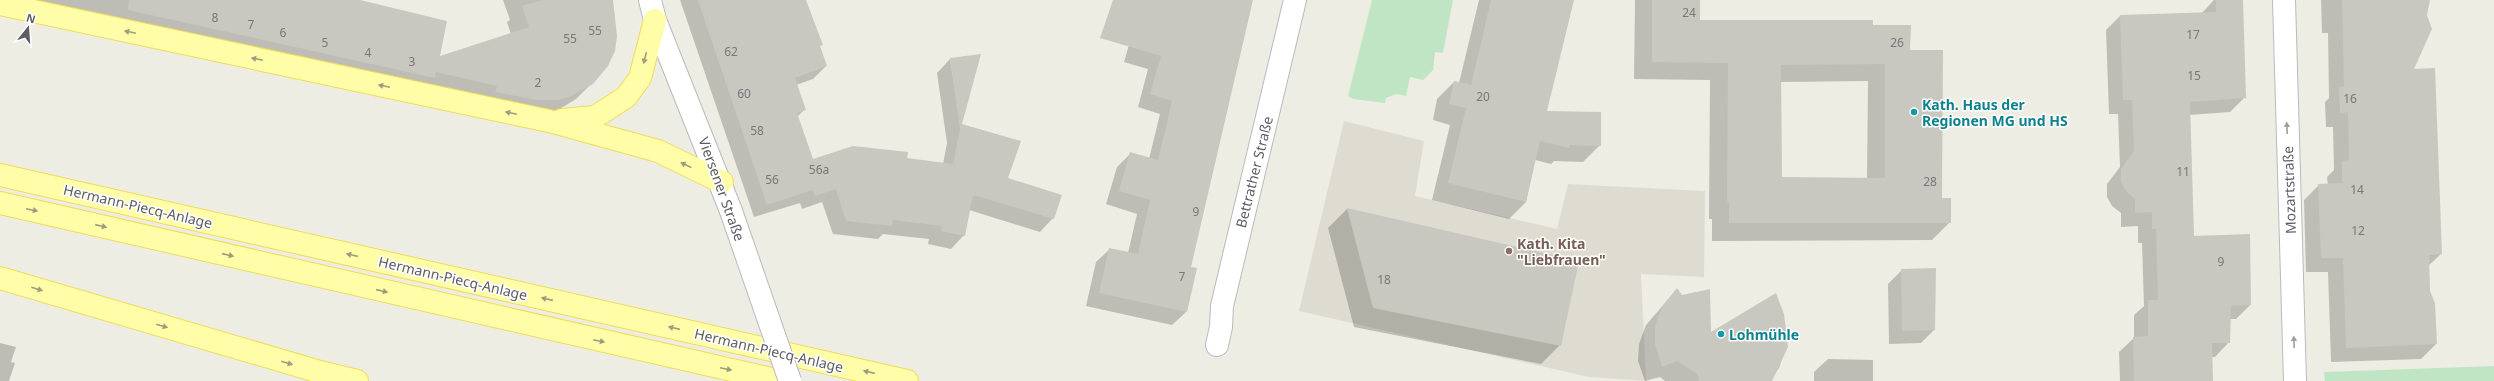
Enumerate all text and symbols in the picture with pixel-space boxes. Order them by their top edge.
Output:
house number: 24 [1682,4,1696,21]
north arrow [8,8,48,48]
text: N [25,9,38,26]
house number: 8 [212,9,219,26]
house number: 7 [248,16,255,33]
house number: 55 [588,22,602,39]
house number: 6 [280,24,287,41]
house number: 17 [2186,26,2200,43]
one-way arrow [124,28,136,34]
house number: 55 [563,30,577,47]
house number: 5 [322,34,329,51]
house number: 26 [1890,34,1904,51]
house number: 62 [724,43,738,60]
house number: 4 [365,44,372,61]
one-way arrow [642,52,648,64]
house number: 3 [409,53,416,70]
one-way arrow [251,56,263,62]
house number: 15 [2187,67,2201,84]
house number: 2 [535,74,542,91]
one-way arrow [378,83,390,89]
house number: 60 [737,85,751,102]
house number: 20 [1476,88,1490,105]
house number: 16 [2343,90,2357,107]
place label: Kath. Haus der Regionen MG und HS [1922,95,2068,130]
marker: Kath. Haus der Regionen MG und HS [1909,107,1919,117]
one-way arrow [505,110,517,116]
street label: Bettrather Straße [1231,114,1277,230]
house number: 58 [750,122,764,139]
one-way arrow [2284,122,2291,134]
street label: Viersener Straße [694,134,750,244]
street label: Mozartstraße [2278,146,2300,234]
house number: 56a [809,161,829,178]
one-way arrow [681,162,692,168]
house number: 11 [2176,163,2190,180]
house number: 56 [765,171,779,188]
house number: 28 [1923,173,1937,190]
street label: Hermann-Piecq-Anlage [62,180,214,232]
house number: 14 [2350,181,2364,198]
house number: 9 [1193,203,1200,220]
one-way arrow [25,208,38,214]
house number: 12 [2351,222,2365,239]
one-way arrow [95,223,107,229]
place label: Kath. Kita "Liebfrauen" [1517,234,1606,269]
marker: Kath. Kita "Liebfrauen" [1504,246,1514,256]
one-way arrow [346,252,358,258]
street label: Hermann-Piecq-Anlage [377,252,529,304]
one-way arrow [222,253,234,259]
house number: 9 [2218,253,2225,270]
house number: 7 [1179,268,1186,285]
house number: 18 [1377,271,1391,288]
one-way arrow [32,286,44,292]
one-way arrow [376,288,388,294]
one-way arrow [541,296,553,302]
one-way arrow [156,323,168,329]
street label: Hermann-Piecq-Anlage [693,324,845,376]
one-way arrow [668,325,680,331]
place label: Lohmühle [1729,325,1799,344]
marker: Lohmühle [1716,329,1726,339]
one-way arrow [2291,335,2297,348]
one-way arrow [593,338,605,344]
one-way arrow [281,360,293,366]
one-way arrow [720,366,732,372]
one-way arrow [863,369,875,375]

